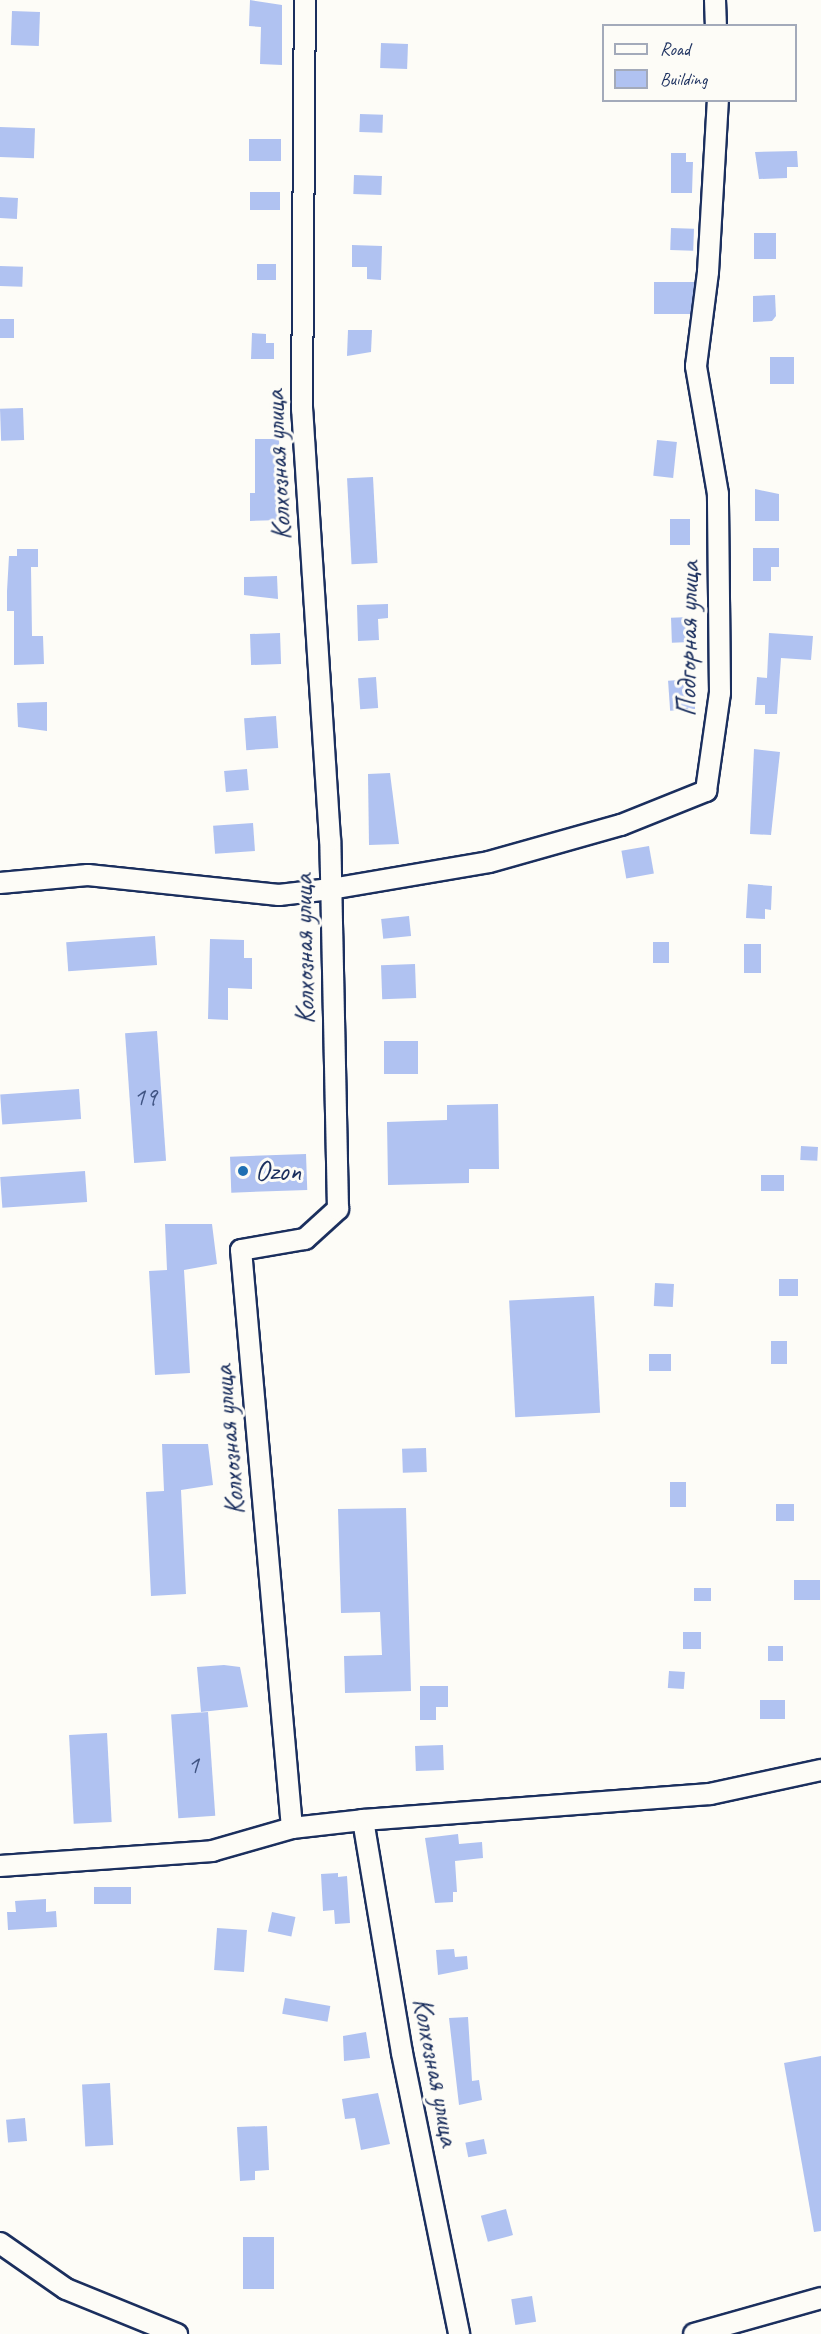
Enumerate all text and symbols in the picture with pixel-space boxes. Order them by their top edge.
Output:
legend [602,24,797,102]
text: Road [660,38,690,60]
text: Building [660,68,707,90]
street label: Колхозная улица [257,388,299,542]
street label: Подгорная улица [670,560,706,718]
street label: Колхозная улица [286,872,322,1026]
house number: 19 [133,1081,157,1113]
place label: Ozon [255,1154,301,1188]
marker: Ozon [236,1164,250,1178]
street label: Колхозная улица [206,1362,252,1518]
house number: 1 [187,1749,199,1781]
street label: Колхозная улица [405,1994,467,2150]

